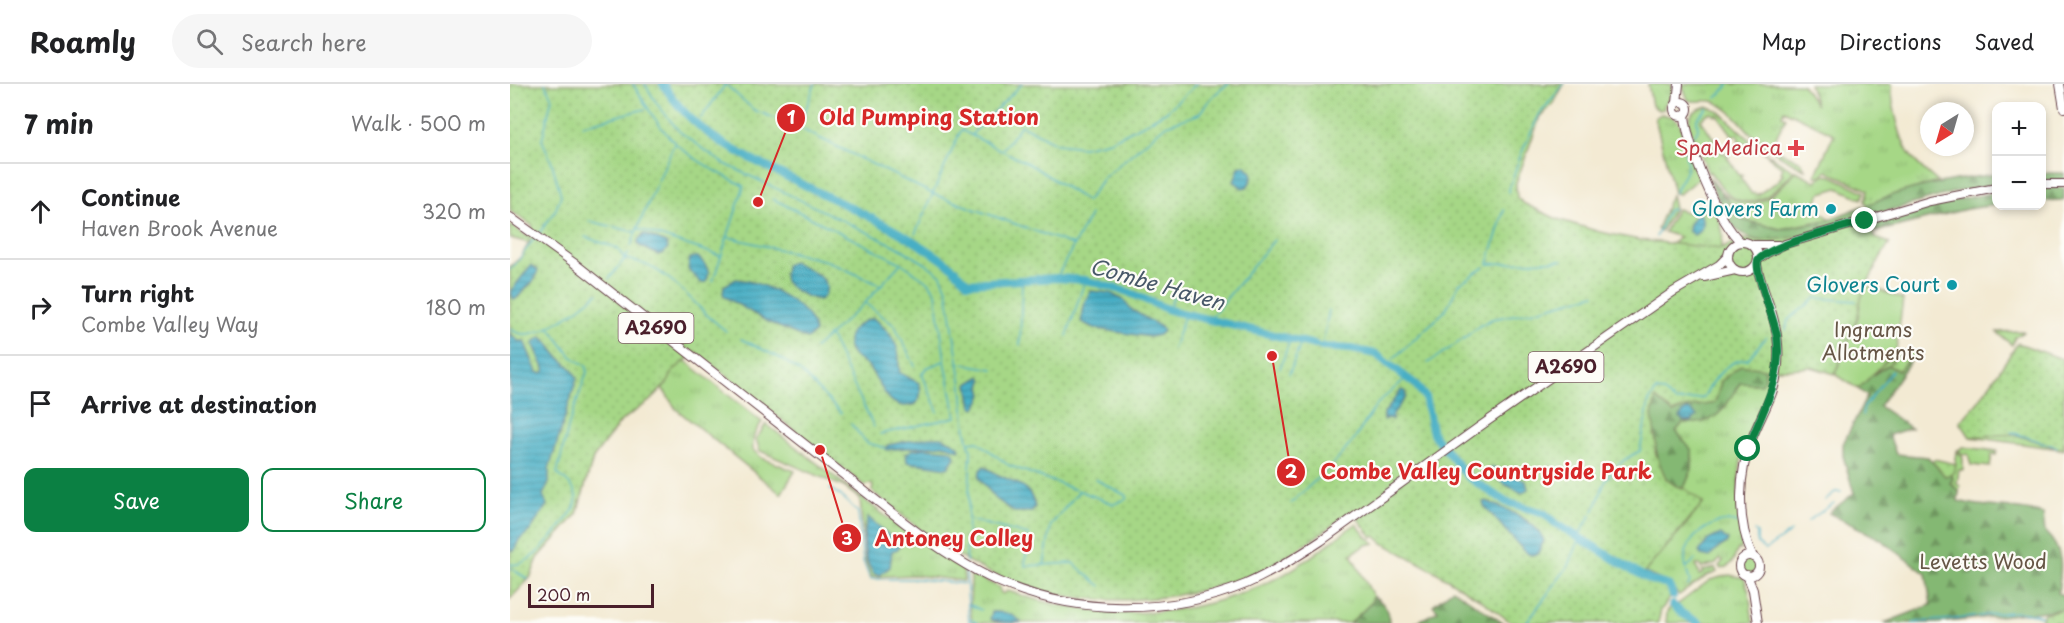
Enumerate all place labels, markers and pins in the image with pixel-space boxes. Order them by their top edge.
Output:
callout: Old Pumping Station [776,98,1052,137]
place label: SpaMedica [1676,132,1782,162]
marker: SpaMedica [1787,139,1805,157]
place label: Glovers Farm [1692,193,1819,223]
marker: Glovers Farm [1824,202,1838,216]
place label: Glovers Court [1806,269,1940,299]
marker: Glovers Court [1945,278,1959,292]
callout: Combe Valley Countryside Park [1276,452,1666,491]
callout: Antoney Colley [832,519,1046,558]

